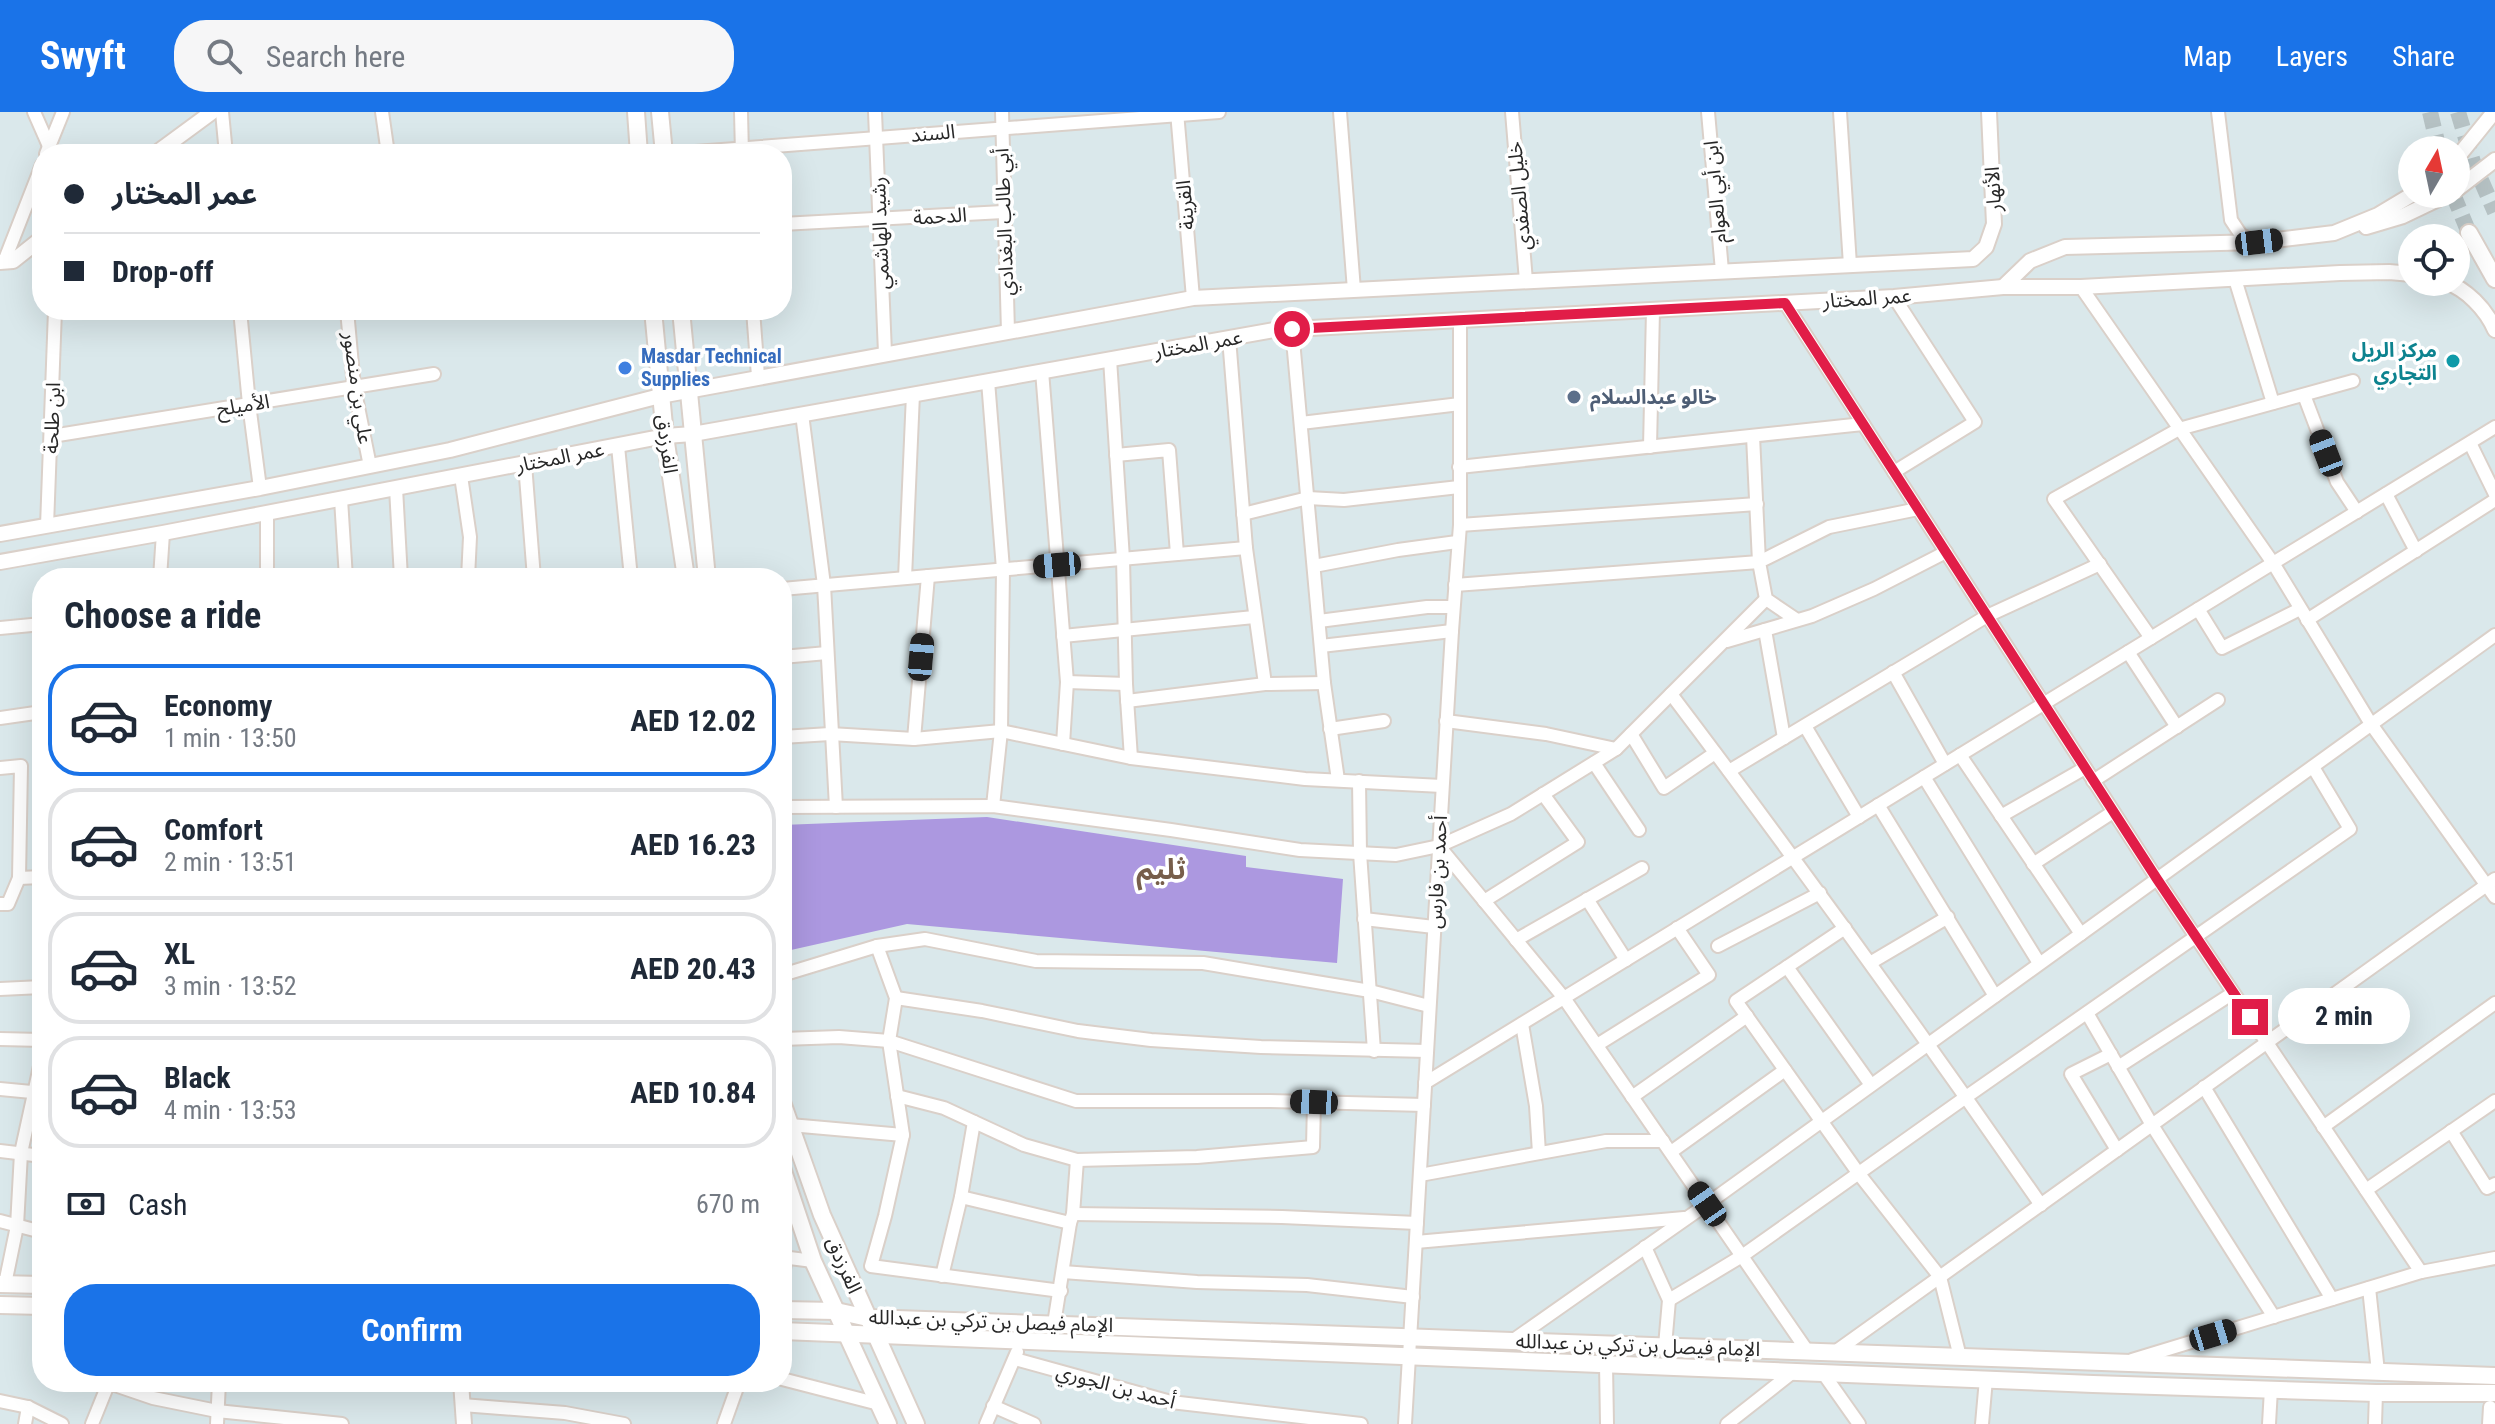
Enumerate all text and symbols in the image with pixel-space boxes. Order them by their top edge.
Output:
search box [174,20,734,92]
text: Swyft [40,34,126,78]
icon: search [202,34,246,78]
text: Search here [266,39,405,74]
text: Map [2183,40,2232,73]
text: Layers [2276,40,2348,73]
text: Share [2392,40,2455,73]
street label: السند [910,119,956,147]
north arrow [2398,136,2470,208]
map controls [2398,136,2470,296]
street label: ابن أبي العوام [1699,139,1735,244]
street label: خليل الصفدي [1502,140,1539,251]
street label: أبي طالب البغدادي [989,148,1022,296]
street label: الأنهار [1980,166,2006,213]
text: عمر المختار [112,176,257,211]
street label: رشيد الهاشمي [866,176,898,290]
street label: القرينة [1171,179,1199,231]
street label: الدحمة [913,203,967,229]
button: locate [2398,224,2470,296]
car [2234,227,2284,257]
text: Drop-off [112,254,214,289]
street label: عمر المختار [1821,283,1912,313]
route start [1274,311,1310,347]
street label: عمر المختار [1151,324,1244,364]
street label: علي بن منصور [335,329,378,446]
place label: مركز الريل التجاري [2352,338,2437,390]
place label: Masdar Technical Supplies [641,344,782,391]
marker: مركز الريل التجاري [2444,352,2462,370]
marker: Masdar Technical Supplies [616,359,634,377]
street label: ابن طلحة [39,382,65,454]
place label: خالو عبدالسلام [1590,385,1717,412]
marker: خالو عبدالسلام [1565,388,1583,406]
street label: الأميلح [215,389,272,424]
street label: الفرزدق [651,413,683,475]
car [2306,426,2346,480]
street label: عمر المختار [513,437,606,477]
car [1032,551,1082,579]
text: Choose a ride [64,595,261,637]
car [907,632,935,682]
icon: car [68,684,140,756]
text: Economy [164,688,272,723]
text: AED 12.02 [630,703,756,738]
text: 1 min · 13:50 [164,723,297,753]
icon: car [68,808,140,880]
text: Comfort [164,812,263,847]
street label: أحمد بن فارس [1422,815,1452,929]
text: AED 16.23 [630,827,756,862]
text: 2 min · 13:51 [164,847,297,877]
district label: ثليم [1136,853,1186,891]
icon: car [68,932,140,1004]
text: XL [164,936,195,971]
text: AED 20.43 [630,951,756,986]
text: 3 min · 13:52 [164,971,297,1001]
callout: 2 min [2278,989,2410,1045]
route end [2232,999,2268,1035]
text: 2 min [2315,1001,2373,1031]
icon: car [68,1056,140,1128]
text: Black [164,1060,231,1095]
text: AED 10.84 [630,1075,756,1110]
car [1290,1089,1338,1115]
text: 4 min · 13:53 [164,1095,297,1125]
car [1683,1177,1731,1231]
icon: cash [64,1182,108,1226]
text: Cash [128,1187,188,1222]
text: 670 m [696,1189,760,1219]
street label: الفرزدق [821,1233,867,1297]
button: Confirm [64,1284,760,1376]
street label: الإمام فيصل بن تركي بن عبدالله [868,1305,1114,1341]
car [2187,1317,2239,1353]
street label: الإمام فيصل بن تركي بن عبدالله [1515,1329,1761,1365]
street label: أحمد بن الجوري [1053,1359,1178,1417]

